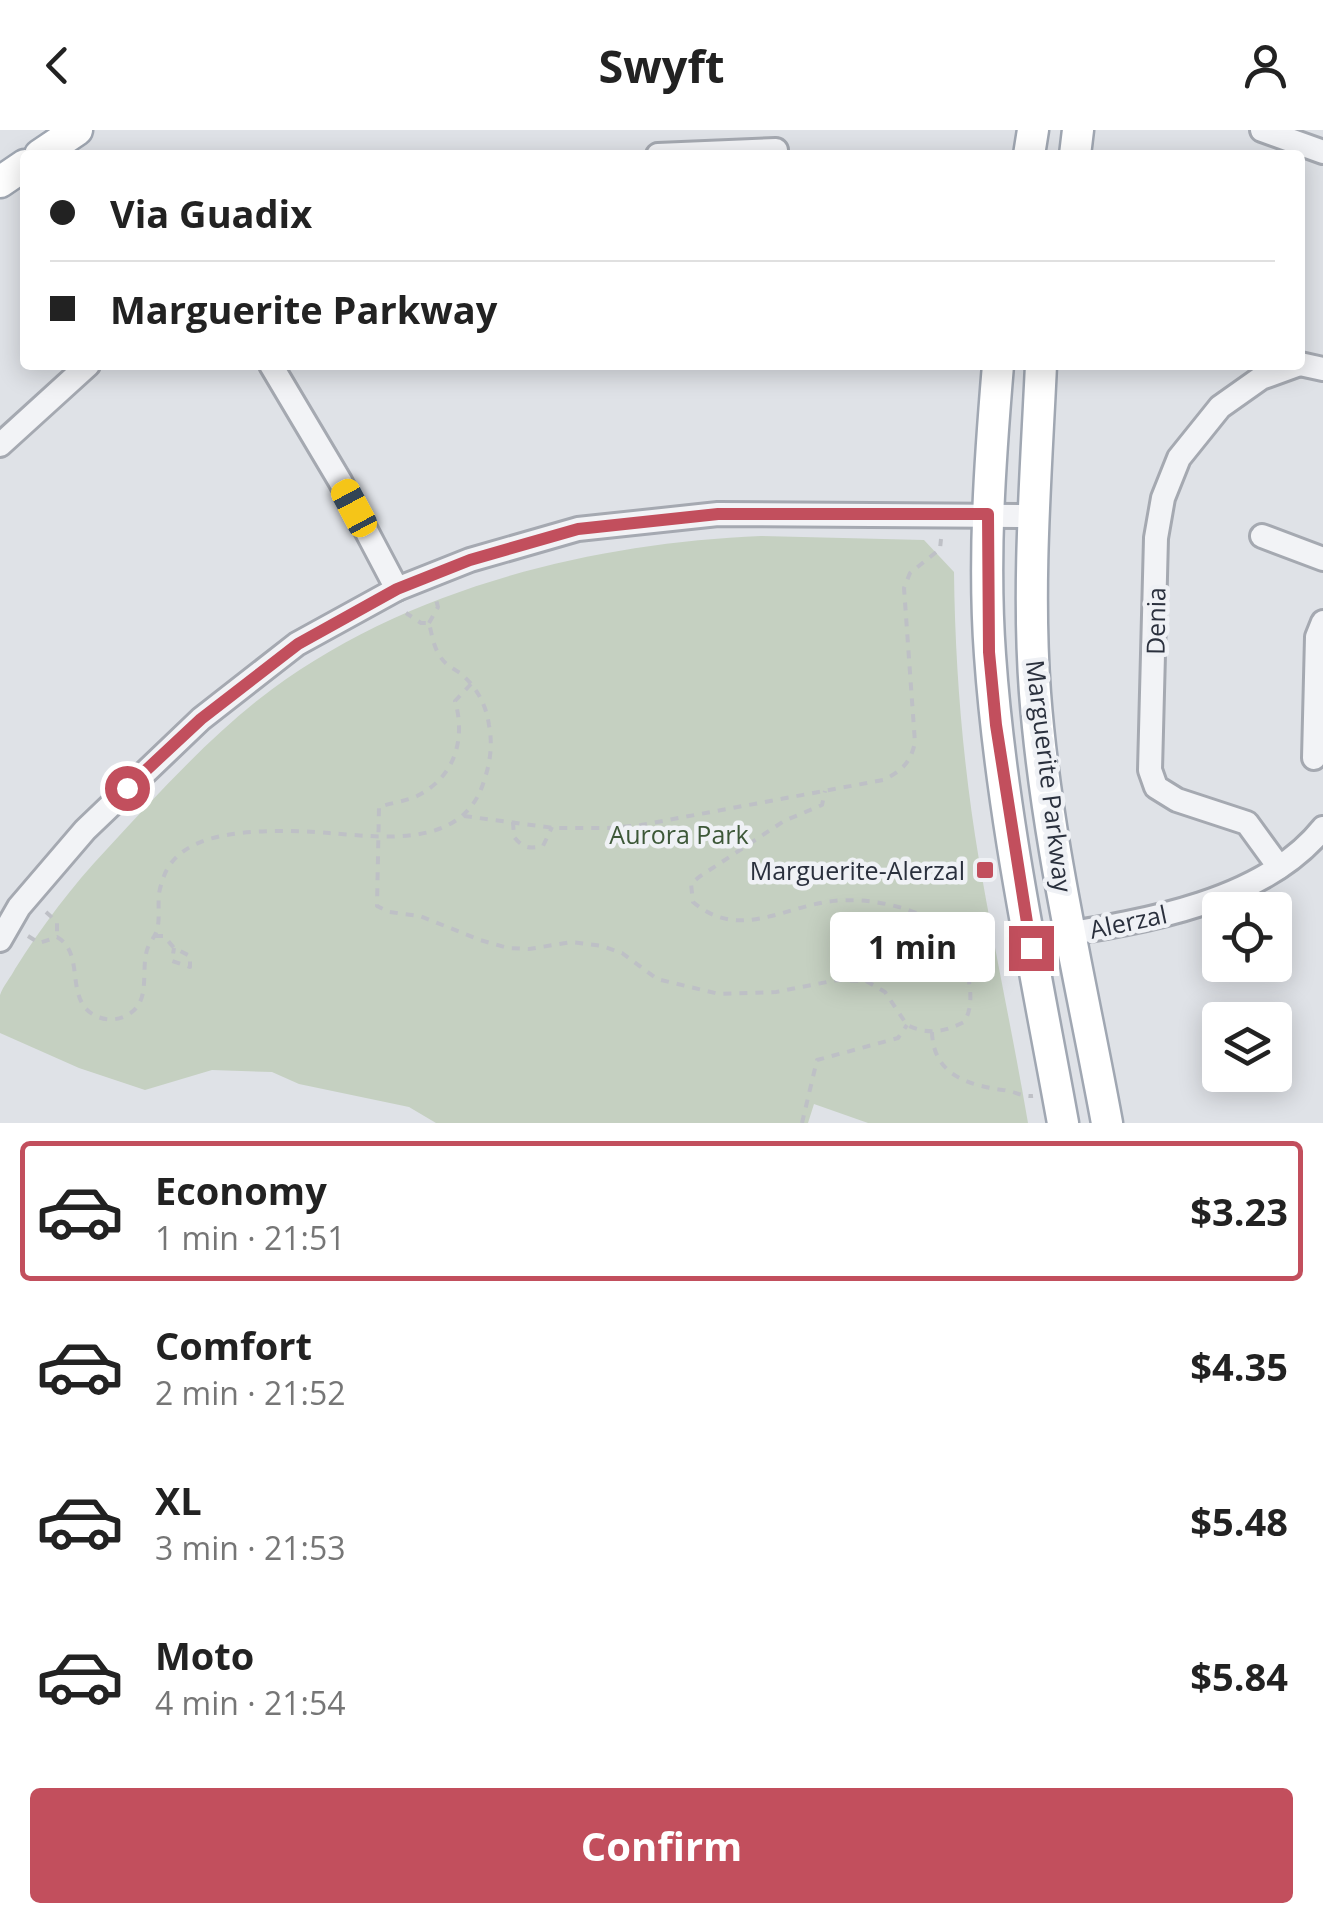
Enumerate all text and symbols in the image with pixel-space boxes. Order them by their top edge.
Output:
text: Swyft [599,35,724,96]
icon: back [30,38,85,93]
icon: person [1238,38,1293,93]
text: Via Guadix [110,187,312,239]
text: Marguerite Parkway [110,283,497,335]
car [327,474,381,542]
street label: Denia [1137,587,1173,655]
street label: Marguerite Parkway [1019,658,1081,894]
route start [105,766,150,811]
park label: Aurora Park [609,817,749,851]
place label: Marguerite-Alerzal [750,853,965,887]
marker: Marguerite-Alerzal [974,859,996,881]
map controls [1202,892,1292,1092]
button: locate [1202,892,1292,982]
street label: Alerzal [1086,896,1170,946]
callout: 1 min [831,913,996,983]
text: 1 min [868,925,957,968]
route end [1009,926,1054,971]
button: layers [1202,1002,1292,1092]
text: Economy [155,1164,327,1216]
icon: car [35,1166,125,1256]
text: $3.23 [1190,1185,1288,1237]
text: 1 min · 21:51 [155,1216,346,1259]
text: Comfort [155,1319,312,1371]
icon: car [35,1321,125,1411]
text: $4.35 [1190,1340,1288,1392]
text: 2 min · 21:52 [155,1371,346,1414]
text: XL [155,1474,202,1526]
icon: car [35,1476,125,1566]
text: $5.48 [1190,1495,1288,1547]
text: 3 min · 21:53 [155,1526,346,1569]
text: Moto [155,1629,254,1681]
icon: car [35,1631,125,1721]
text: $5.84 [1190,1650,1288,1702]
text: 4 min · 21:54 [155,1681,346,1724]
button: Confirm [30,1788,1293,1903]

